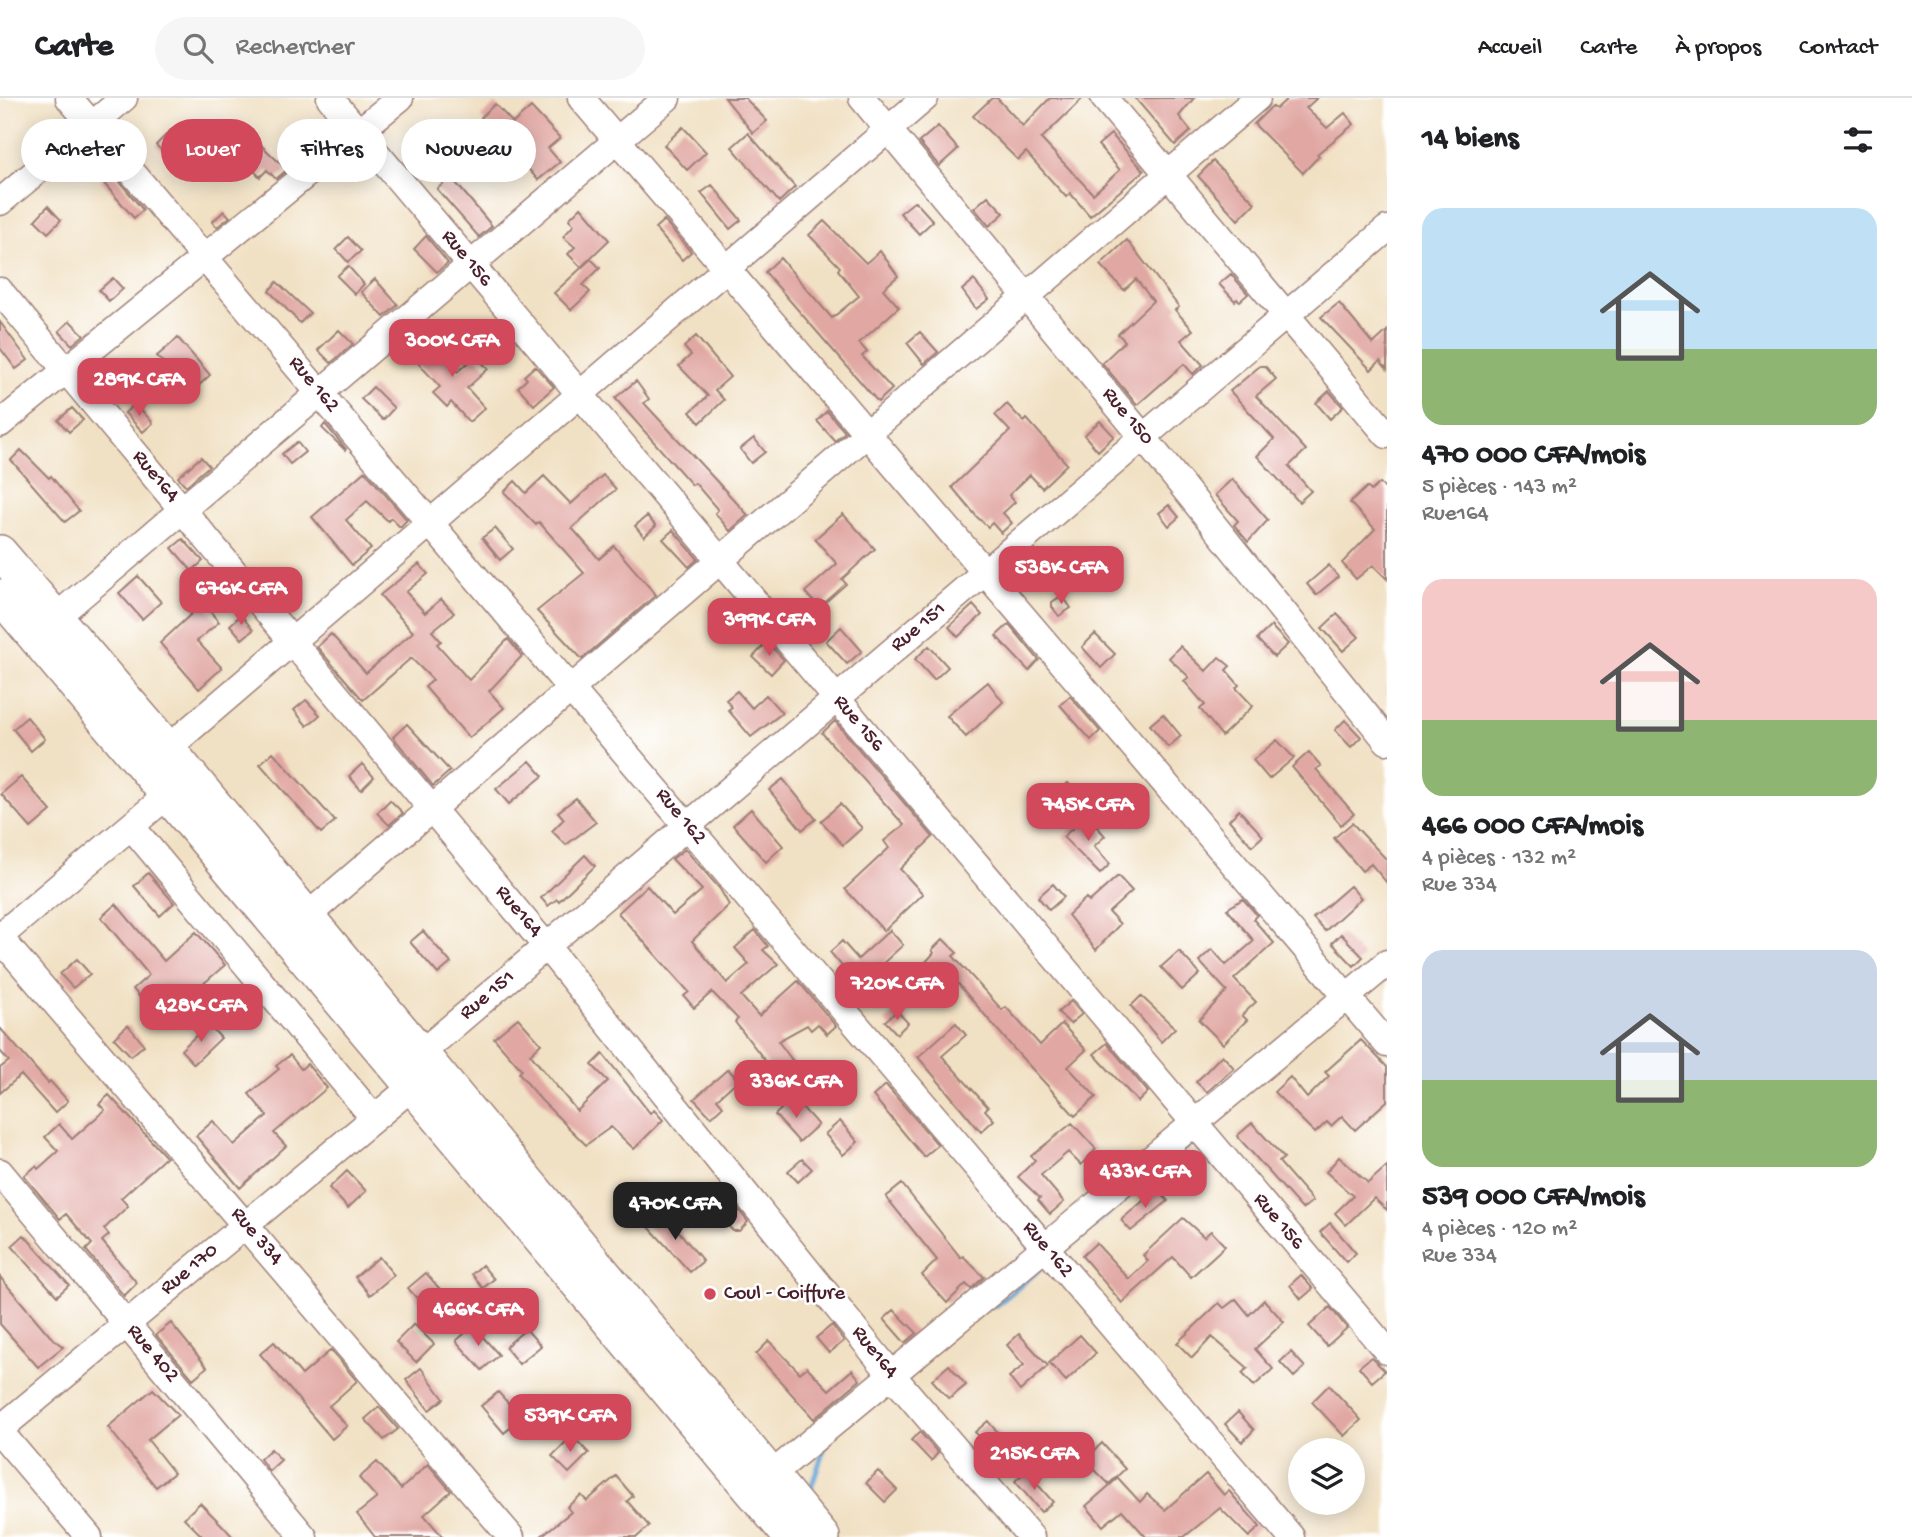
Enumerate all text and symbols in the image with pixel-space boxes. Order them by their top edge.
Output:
search box [155,17,645,80]
text: Carte [35,29,113,67]
icon: search [179,29,217,67]
text: Rechercher [235,33,353,64]
text: Accueil [1478,34,1542,63]
text: Carte [1580,34,1637,63]
text: À propos [1675,34,1761,63]
text: Contact [1799,34,1877,63]
chip: Acheter [21,119,147,182]
chip: Louer [161,119,263,182]
chip: Filtres [277,119,387,182]
chip: Nouveau [401,119,536,182]
icon: filters [1839,121,1877,159]
text: 14 biens [1422,123,1519,158]
street label: Rue 156 [435,225,497,293]
icon: home [1587,253,1713,379]
pin: 300K CFA [380,320,524,379]
text: 300K CFA [405,328,499,355]
street label: Rue 162 [282,352,344,418]
pin: 289K CFA [67,358,211,418]
text: 289K CFA [93,367,185,394]
street label: Rue 150 [1096,383,1159,451]
text: 470 000 CFA/mois [1422,439,1645,474]
street label: Rue164 [126,446,184,508]
text: 5 pièces · 143 m² [1422,474,1577,501]
text: Rue164 [1422,501,1489,528]
pin: 538K CFA [989,546,1133,606]
text: 538K CFA [1015,555,1107,582]
pin: 676K CFA [169,568,313,627]
text: 676K CFA [195,576,287,603]
pin: 399K CFA [697,598,841,658]
street label: Rue 151 [886,598,952,658]
text: 399K CFA [724,607,814,634]
icon: home [1587,624,1713,750]
street label: Rue 156 [827,690,889,758]
street label: Rue 162 [649,784,711,850]
pin: 745K CFA [1016,784,1160,843]
text: 745K CFA [1043,792,1133,819]
text: 466 000 CFA/mois [1422,810,1643,845]
text: 4 pièces · 132 m² [1422,845,1576,872]
text: Rue 334 [1422,872,1497,899]
street label: Rue164 [489,881,547,943]
pin: 720K CFA [825,962,969,1022]
street label: Rue 151 [455,966,521,1026]
text: 720K CFA [851,971,943,998]
pin: 428K CFA [129,984,273,1044]
text: 428K CFA [156,993,246,1020]
icon: home [1587,995,1713,1121]
pin: 336K CFA [724,1060,868,1120]
text: 336K CFA [750,1069,842,1096]
pin: 433K CFA [1073,1150,1217,1210]
text: 433K CFA [1100,1159,1190,1186]
text: 539 000 CFA/mois [1422,1181,1645,1216]
pin: 470K CFA [603,1182,747,1242]
street label: Rue 156 [1247,1188,1309,1256]
text: 470K CFA [629,1191,721,1218]
street label: Rue 334 [224,1203,288,1271]
text: 4 pièces · 120 m² [1422,1216,1577,1243]
street label: Rue 162 [1016,1217,1078,1283]
street label: Rue 170 [156,1239,224,1301]
text: Rue 334 [1422,1243,1497,1270]
place label: Coul - Coiffure [724,1282,846,1307]
marker: Coul - Coiffure [702,1286,718,1302]
pin: 466K CFA [406,1288,550,1348]
text: 466K CFA [433,1297,523,1324]
street label: Rue 402 [120,1320,184,1388]
street label: Rue164 [845,1322,903,1385]
pin: 539K CFA [498,1394,642,1454]
text: 539K CFA [524,1403,616,1430]
pin: 215K CFA [962,1432,1106,1492]
map controls [1288,1438,1365,1515]
button: layers [1288,1438,1365,1515]
text: 215K CFA [990,1441,1078,1468]

